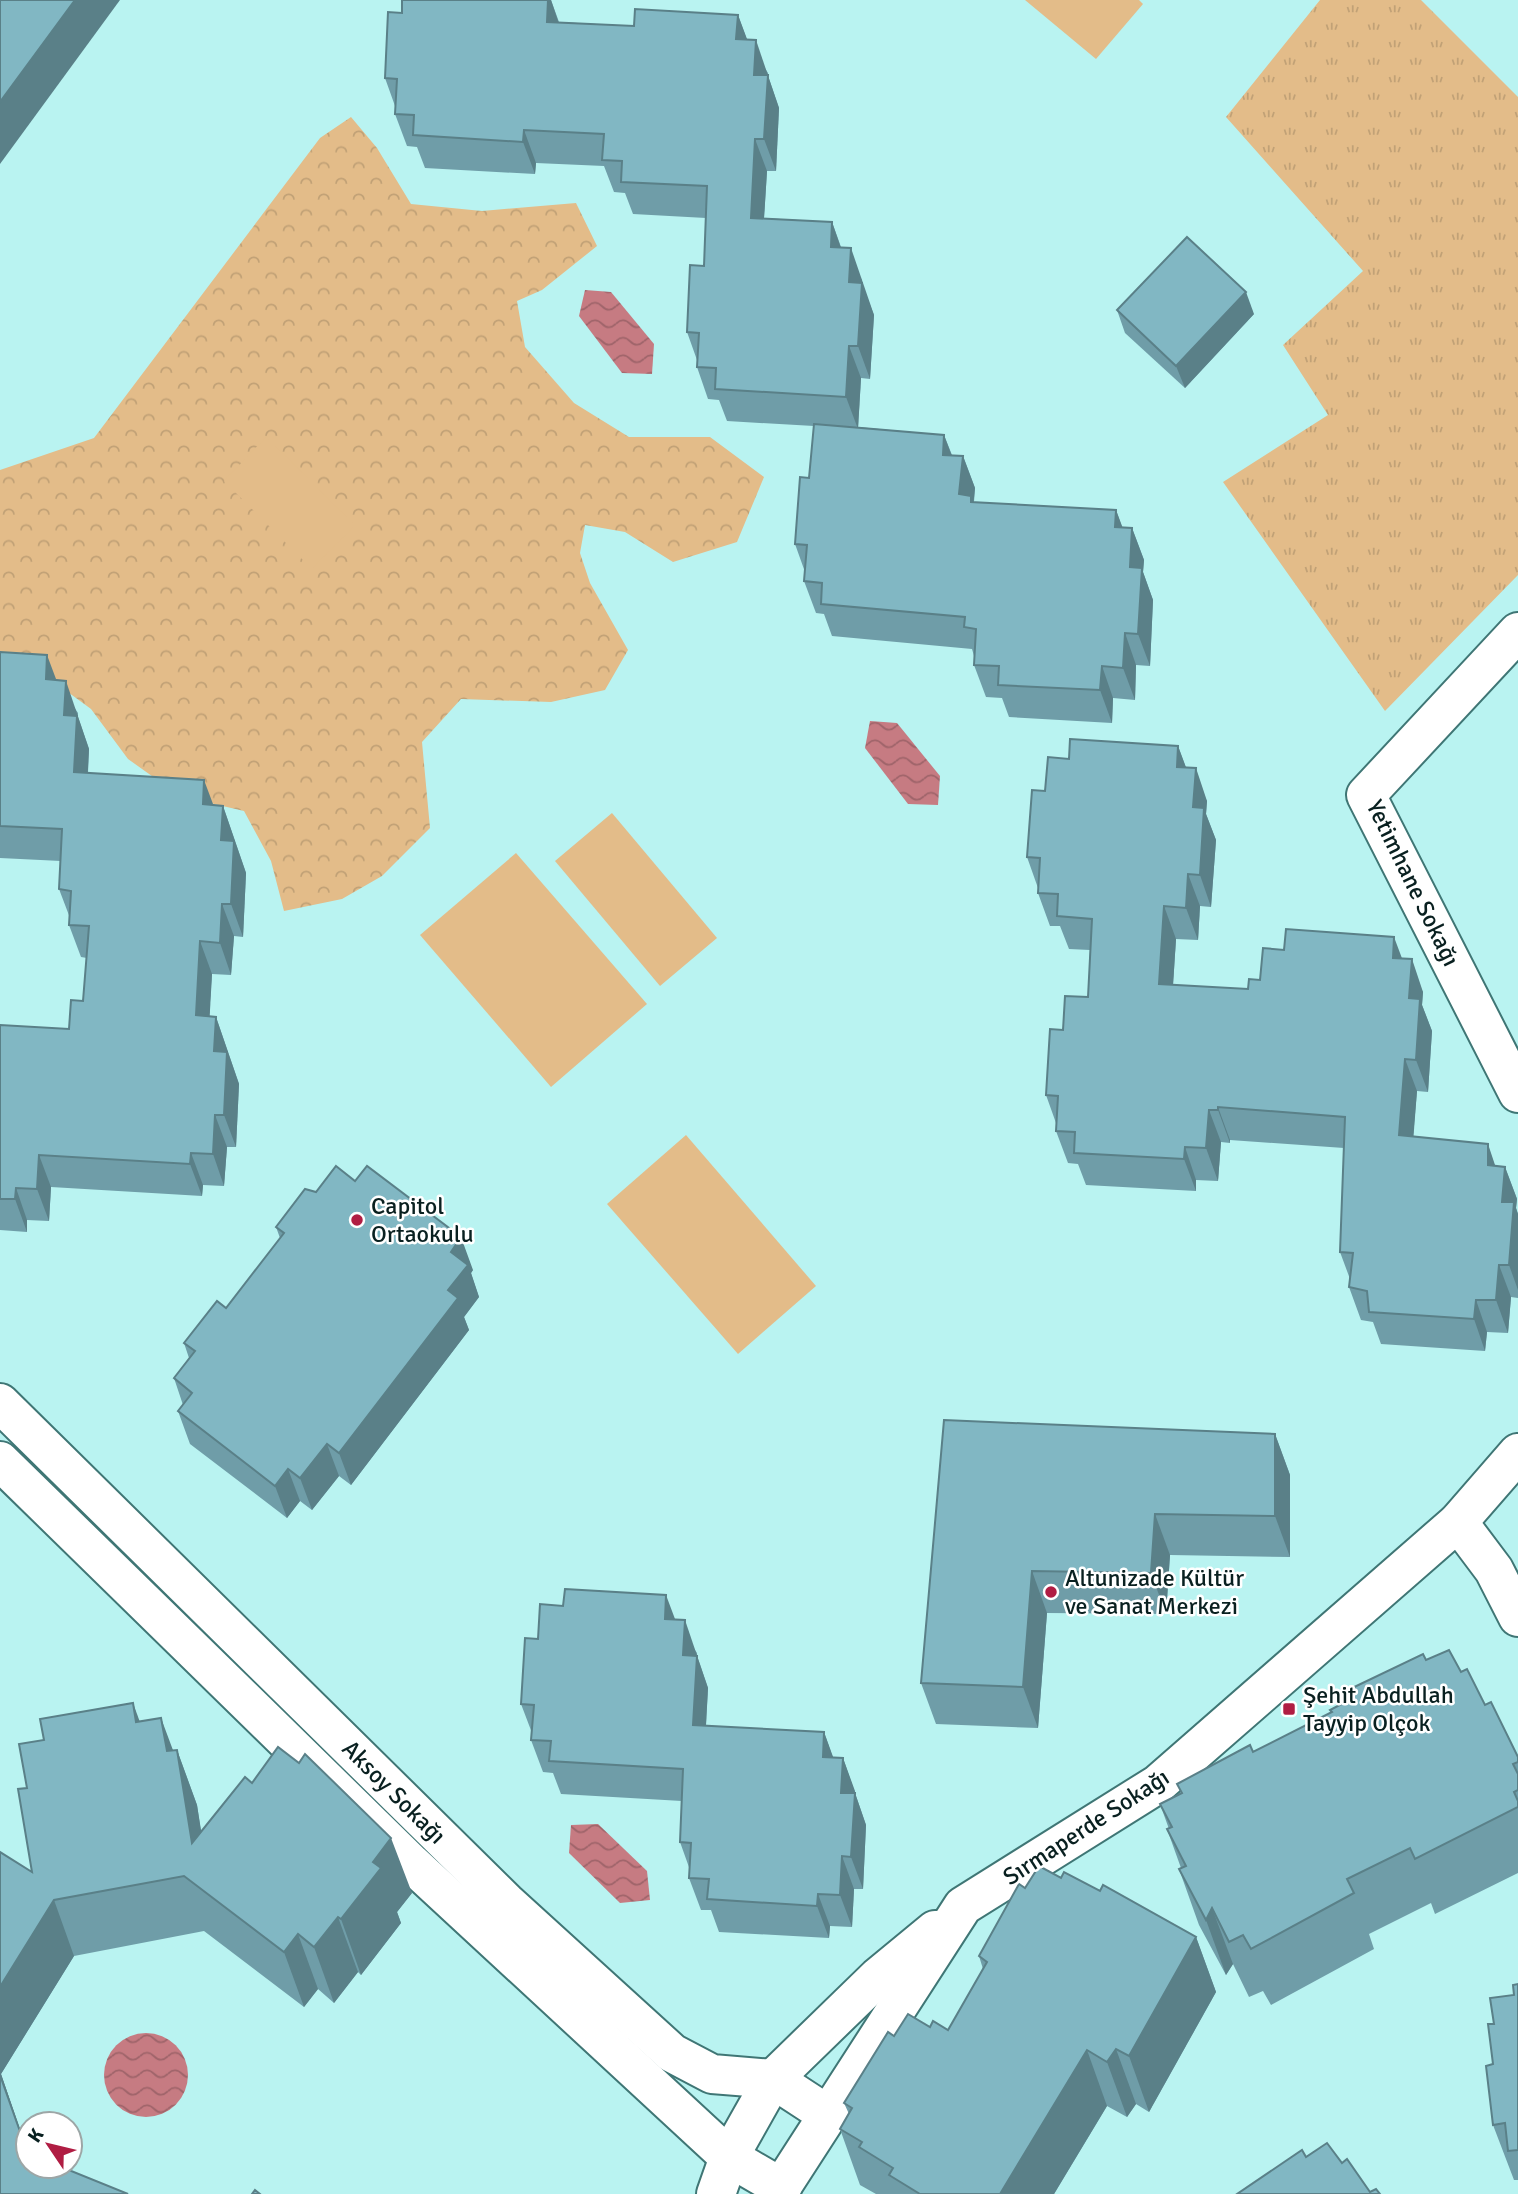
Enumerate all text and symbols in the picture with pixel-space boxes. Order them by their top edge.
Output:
street label: Yetimhane Sokağı [1360,795,1466,971]
place label: Capitol Ortaokulu [371,1191,474,1249]
marker: Capitol Ortaokulu [349,1212,365,1228]
place label: Altunizade Kültür ve Sanat Merkezi [1065,1563,1244,1621]
marker: Altunizade Kültür ve Sanat Merkezi [1043,1584,1059,1600]
place label: Şehit Abdullah Tayyip Olçok [1303,1680,1454,1738]
marker: Şehit Abdullah Tayyip Olçok [1281,1701,1297,1717]
street label: Aksoy Sokağı [336,1734,452,1850]
street label: Sırmaperde Sokağı [997,1762,1175,1892]
north arrow [14,2110,84,2180]
text: K [23,2124,49,2148]

